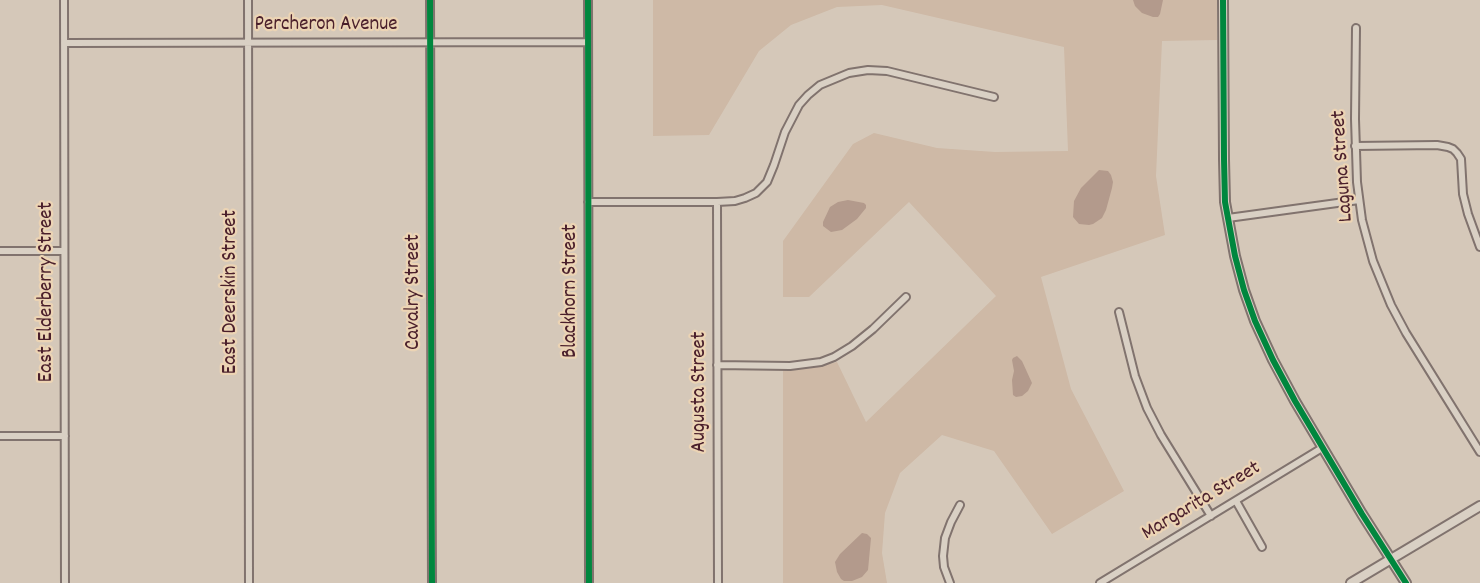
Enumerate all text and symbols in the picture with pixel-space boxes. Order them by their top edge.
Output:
street label: Percheron Avenue [255,13,397,39]
street label: Laguna Street [1328,109,1360,223]
street label: East Elderberry Street [35,202,61,382]
street label: East Deerskin Street [219,210,245,374]
street label: Blackhorn Street [559,224,585,358]
street label: Cavalry Street [402,234,428,350]
street label: Augusta Street [688,331,714,453]
street label: Margarita Street [1138,457,1266,547]

